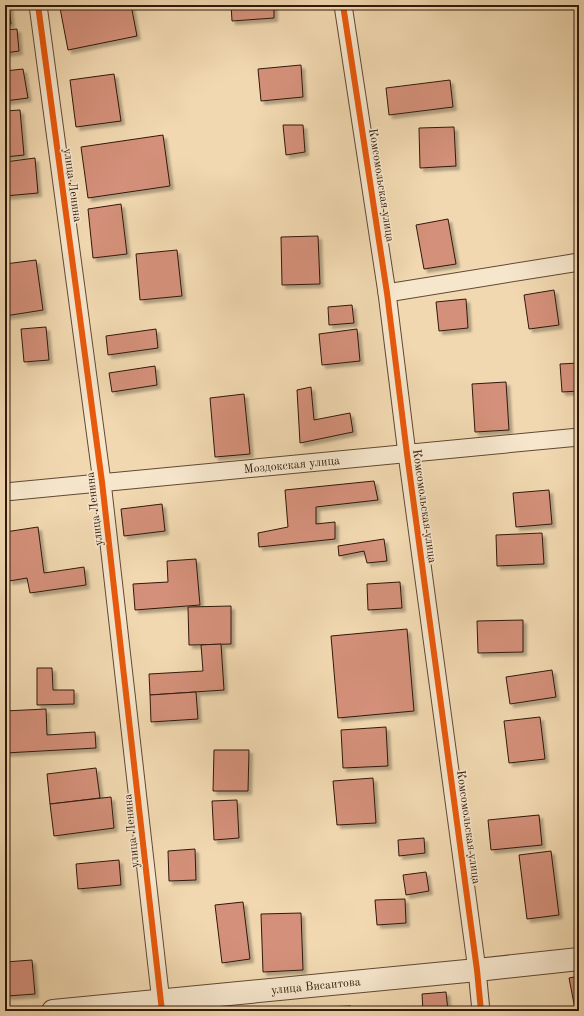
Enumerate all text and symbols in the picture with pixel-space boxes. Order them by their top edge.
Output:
street label: Комсомольская улица [366,128,396,243]
street label: улица Ленина [61,147,83,223]
street label: Комсомольская улица [410,448,438,564]
street label: Моздокская улица [243,455,341,476]
street label: улица Ленина [84,471,105,547]
street label: Комсомольская улица [454,769,482,885]
street label: улица Ленина [122,793,142,869]
street label: улица Висаитова [271,976,361,997]

